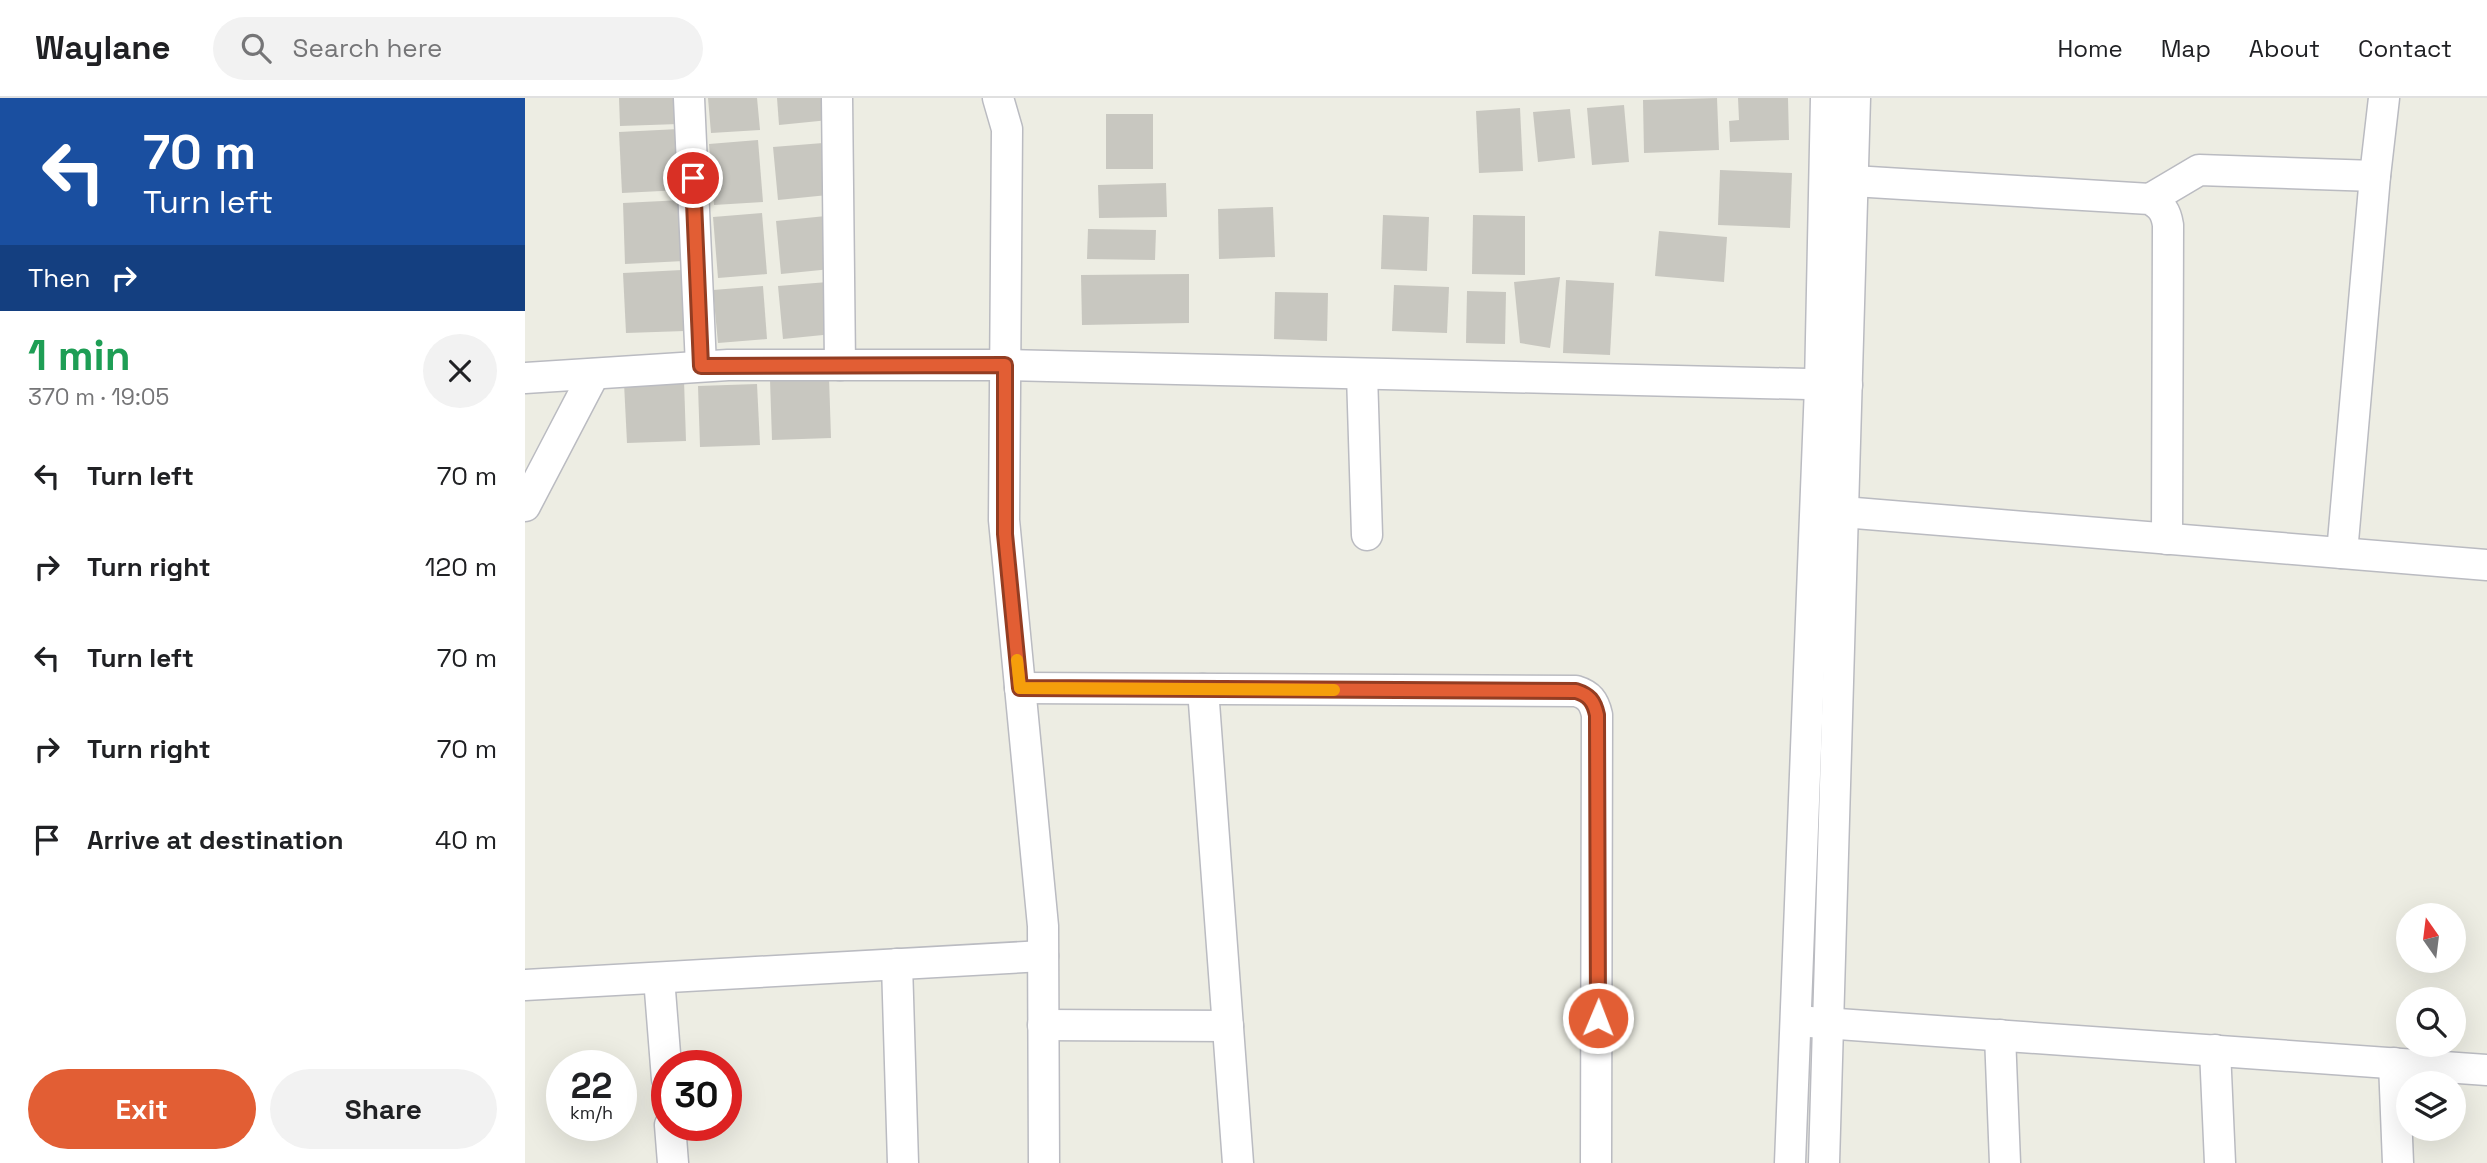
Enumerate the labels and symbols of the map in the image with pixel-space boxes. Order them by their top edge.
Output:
pin [663,148,723,208]
north arrow [2396,903,2466,973]
position arrow [1561,981,1635,1055]
speed limit sign: 30 [651,1050,742,1141]

